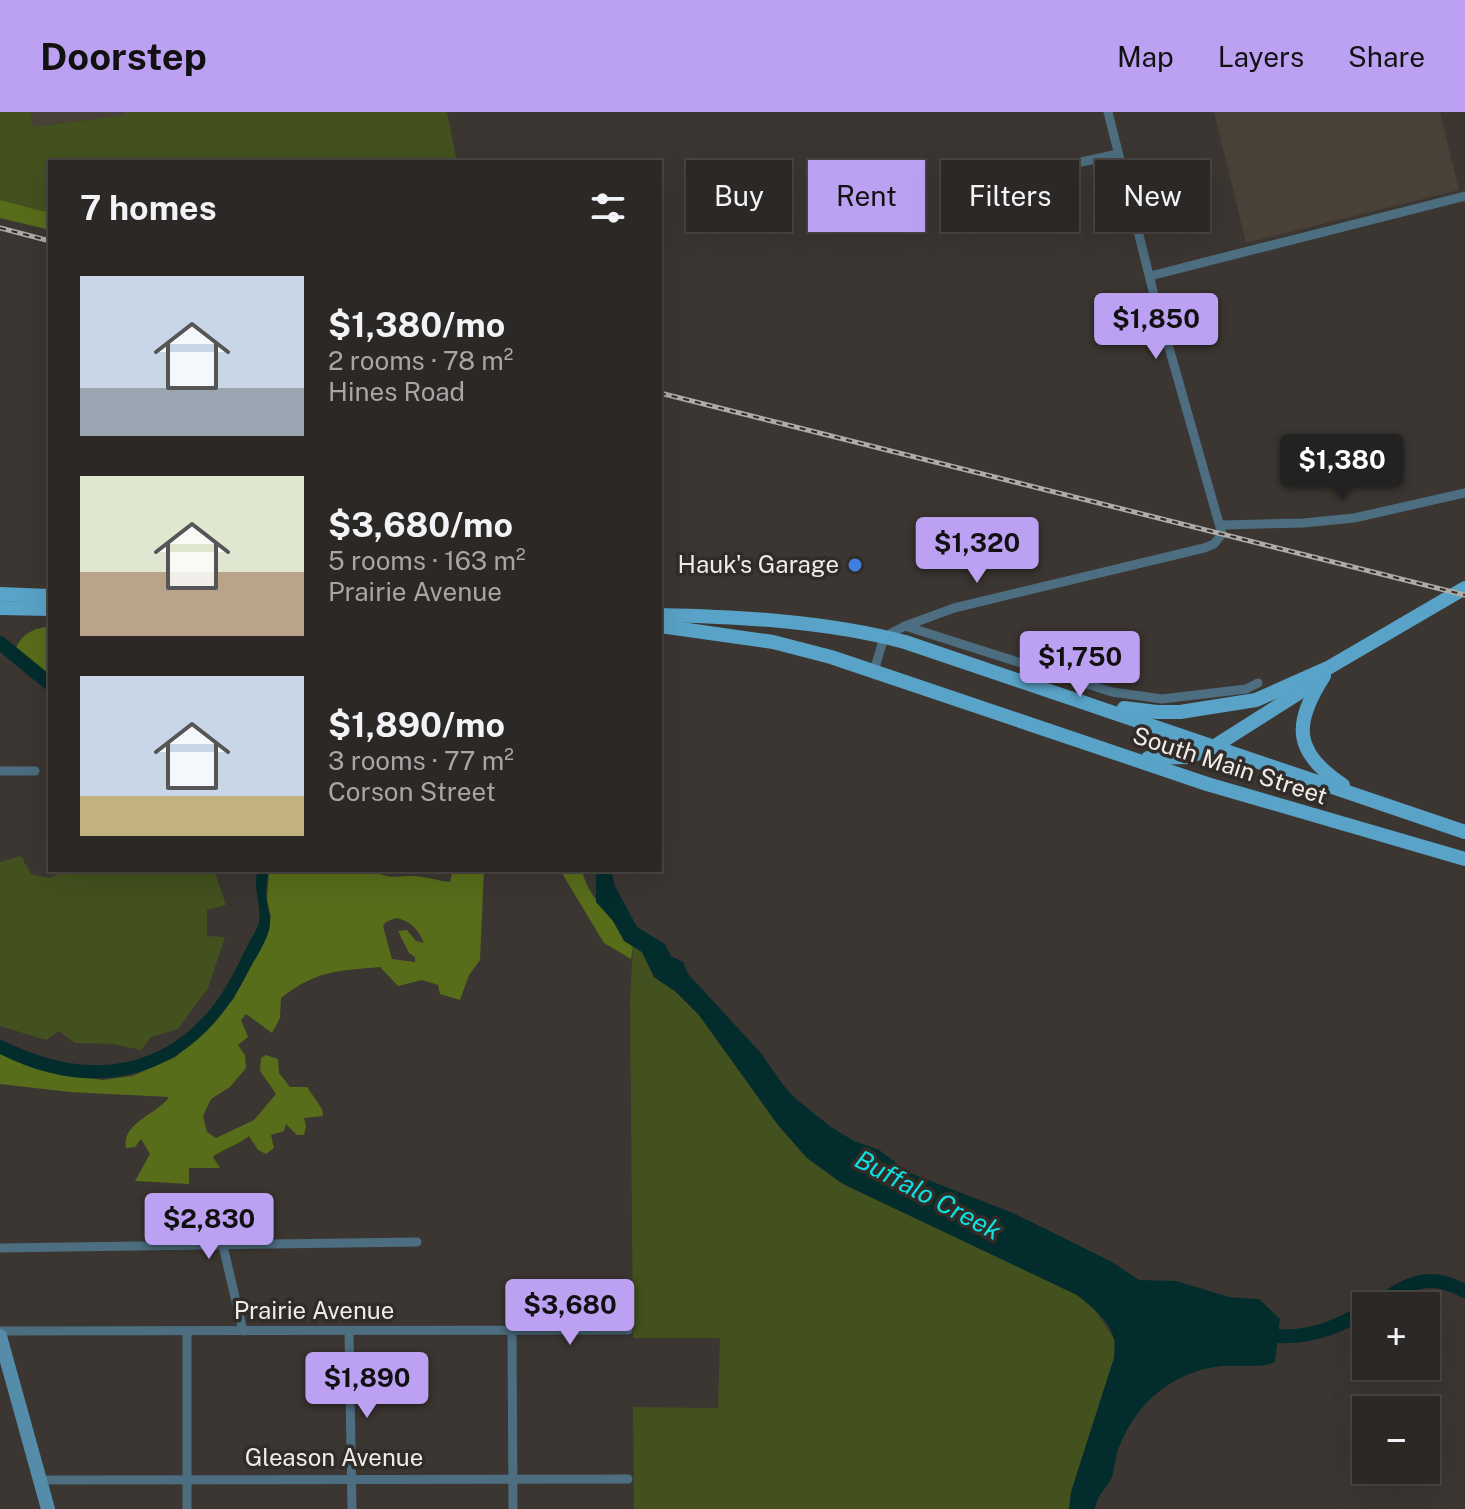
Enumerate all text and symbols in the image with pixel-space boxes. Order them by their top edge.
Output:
text: Doorstep [40,34,207,79]
text: Map [1117,40,1174,73]
text: Layers [1218,40,1304,73]
text: Share [1348,40,1425,73]
chip: Buy [686,160,792,232]
chip: Rent [808,160,925,232]
chip: Filters [941,160,1079,232]
chip: New [1095,160,1210,232]
icon: filters [586,186,630,230]
text: 7 homes [80,188,217,228]
pin: $1,850 [1091,293,1221,361]
text: $1,850 [1112,303,1200,334]
text: $1,380/mo [328,305,505,345]
icon: home [144,308,240,404]
text: 2 rooms · 78 m² [328,345,513,376]
text: Hines Road [328,376,465,407]
pin: $1,380 [1277,434,1407,502]
text: $1,380 [1298,444,1386,475]
text: $3,680/mo [328,505,513,545]
icon: home [144,508,240,604]
pin: $1,320 [912,517,1042,585]
text: $1,320 [934,527,1020,558]
text: 5 rooms · 163 m² [328,545,526,576]
place label: Hauk's Garage [678,550,839,578]
marker: Hauk's Garage [846,556,864,574]
text: Prairie Avenue [328,576,502,607]
pin: $1,750 [1015,631,1145,699]
text: $1,750 [1038,641,1122,672]
text: $1,890/mo [328,705,505,745]
icon: home [144,708,240,804]
street label: South Main Street [1130,720,1331,810]
text: 3 rooms · 77 m² [328,745,514,776]
text: Corson Street [328,776,496,807]
water label: Buffalo Creek [850,1143,1007,1246]
pin: $2,830 [144,1193,274,1261]
text: $2,830 [163,1203,255,1234]
pin: $3,680 [505,1279,635,1347]
text: $3,680 [523,1289,617,1320]
map controls [1352,1292,1440,1484]
button: + [1352,1292,1440,1380]
street label: Prairie Avenue [234,1296,394,1324]
pin: $1,890 [302,1352,432,1420]
text: $1,890 [323,1362,411,1393]
button: − [1352,1396,1440,1484]
street label: Gleason Avenue [245,1443,423,1471]

